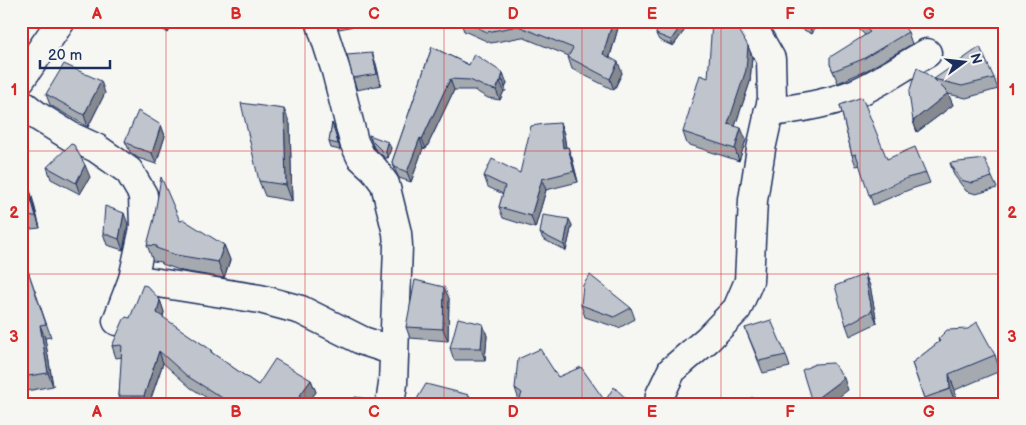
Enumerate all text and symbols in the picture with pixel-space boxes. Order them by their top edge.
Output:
text: A [91,5,102,24]
text: B [230,5,242,24]
text: C [368,5,380,24]
text: D [507,5,519,24]
text: E [647,5,657,24]
text: F [785,5,795,24]
text: G [923,5,935,24]
scale bar [40,38,110,70]
north arrow [938,38,988,88]
text: 20 m [48,46,82,65]
text: N [967,51,986,66]
text: 1 [11,81,17,100]
text: 1 [1009,81,1015,100]
text: 2 [9,204,19,223]
text: 2 [1007,204,1017,223]
text: 3 [9,328,19,347]
text: 3 [1007,328,1017,347]
text: A [91,403,102,422]
text: B [230,403,242,422]
text: C [368,403,380,422]
text: D [507,403,519,422]
text: E [647,403,657,422]
text: F [785,403,795,422]
text: G [923,403,935,422]

